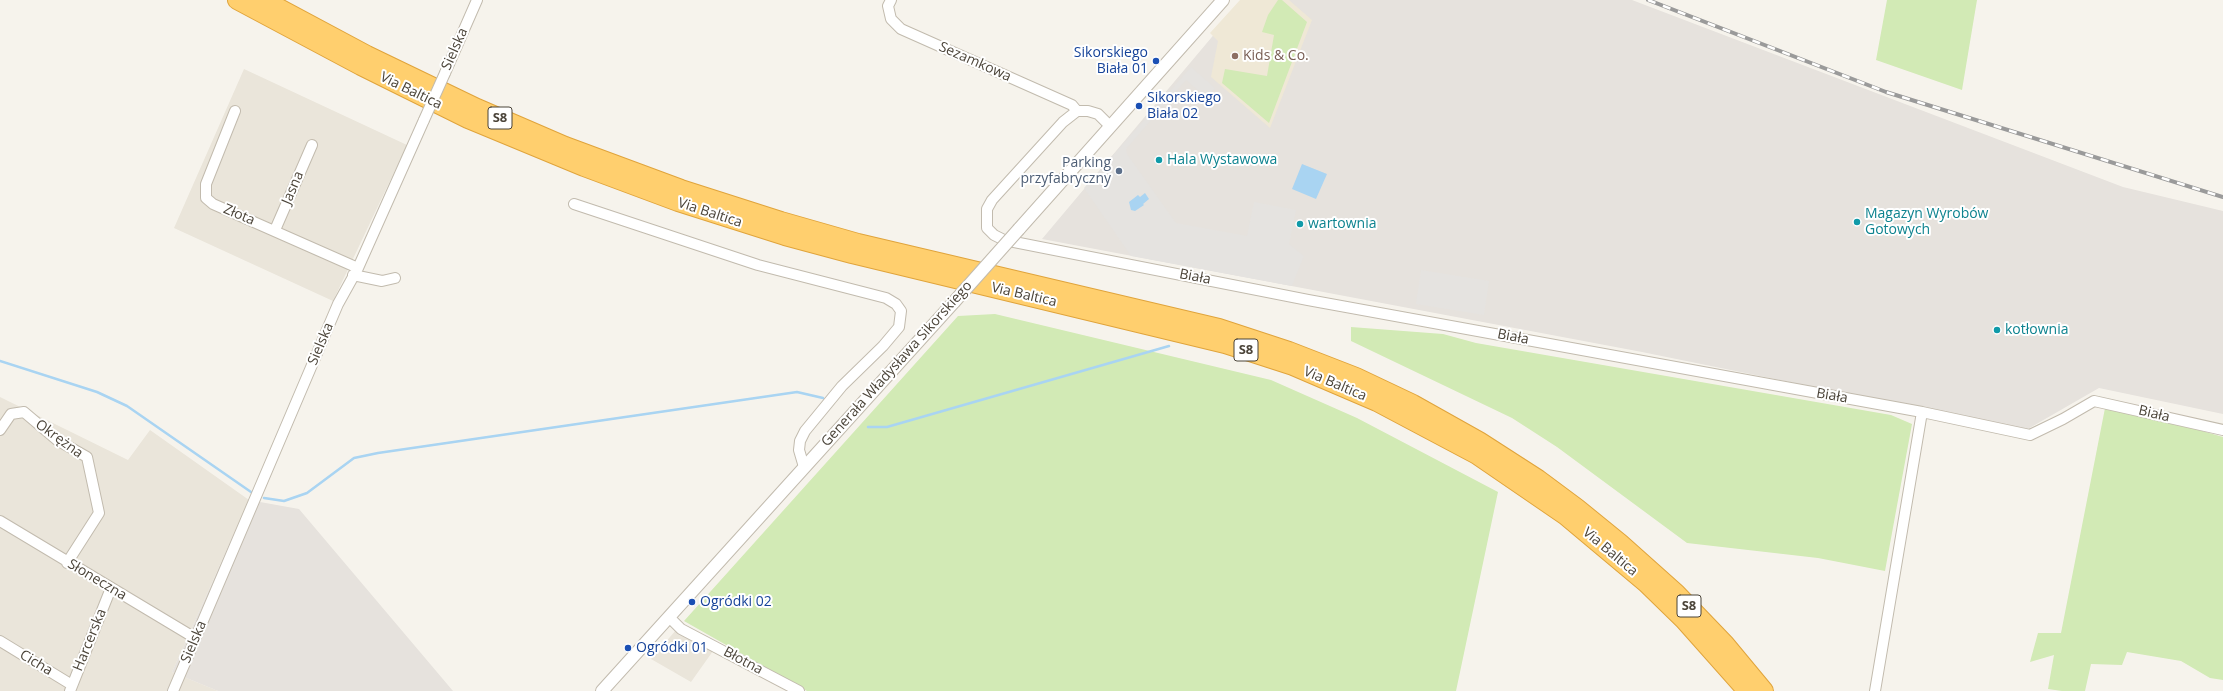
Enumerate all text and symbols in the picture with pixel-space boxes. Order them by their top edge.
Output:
street label: Sielska [438,25,472,73]
street label: Sezamkowa [936,39,1014,85]
place label: Sikorskiego Biała 01 [1074,45,1148,78]
place label: Kids & Co. [1243,48,1309,64]
marker: Kids & Co. [1230,51,1240,61]
marker: Sikorskiego Biała 01 [1151,56,1161,66]
street label: Via Baltica [377,69,445,113]
place label: Sikorskiego Biała 02 [1147,90,1221,122]
marker: Sikorskiego Biała 02 [1134,101,1144,111]
road number: S8 [488,107,512,129]
place label: Hala Wystawowa [1167,152,1277,168]
place label: Parking przyfabryczny [1020,155,1111,188]
marker: Hala Wystawowa [1154,155,1164,165]
marker: Parking przyfabryczny [1114,166,1124,176]
street label: Jasna [279,169,307,207]
street label: Via Baltica [676,195,744,231]
street label: Złota [221,201,257,229]
place label: Magazyn Wyrobów Gotowych [1865,206,1988,238]
place label: wartownia [1308,216,1377,232]
marker: Magazyn Wyrobów Gotowych [1852,217,1862,227]
marker: wartownia [1295,219,1305,229]
street label: Biała [1178,266,1212,288]
street label: Generała Władysława Sikorskiego [818,278,976,450]
street label: Via Baltica [990,279,1058,311]
street label: Sielska [305,320,337,368]
place label: kotłownia [2005,322,2068,338]
marker: kotłownia [1992,325,2002,335]
street label: Biała [1496,326,1530,348]
road number: S8 [1234,339,1258,361]
street label: Via Baltica [1301,363,1369,405]
street label: Biała [1815,385,1849,407]
street label: Biała [2137,402,2171,426]
street label: Okrężna [32,416,86,462]
street label: Via Baltica [1579,524,1641,580]
street label: Słoneczna [65,556,129,604]
place label: Ogródki 02 [700,594,772,610]
road number: S8 [1677,595,1701,617]
marker: Ogródki 02 [687,597,697,607]
street label: Harcerska [70,606,110,674]
street label: Sielska [178,618,210,666]
place label: Ogródki 01 [636,640,708,656]
marker: Ogródki 01 [623,643,633,653]
street label: Błotna [720,644,766,678]
street label: Cicha [16,647,56,679]

